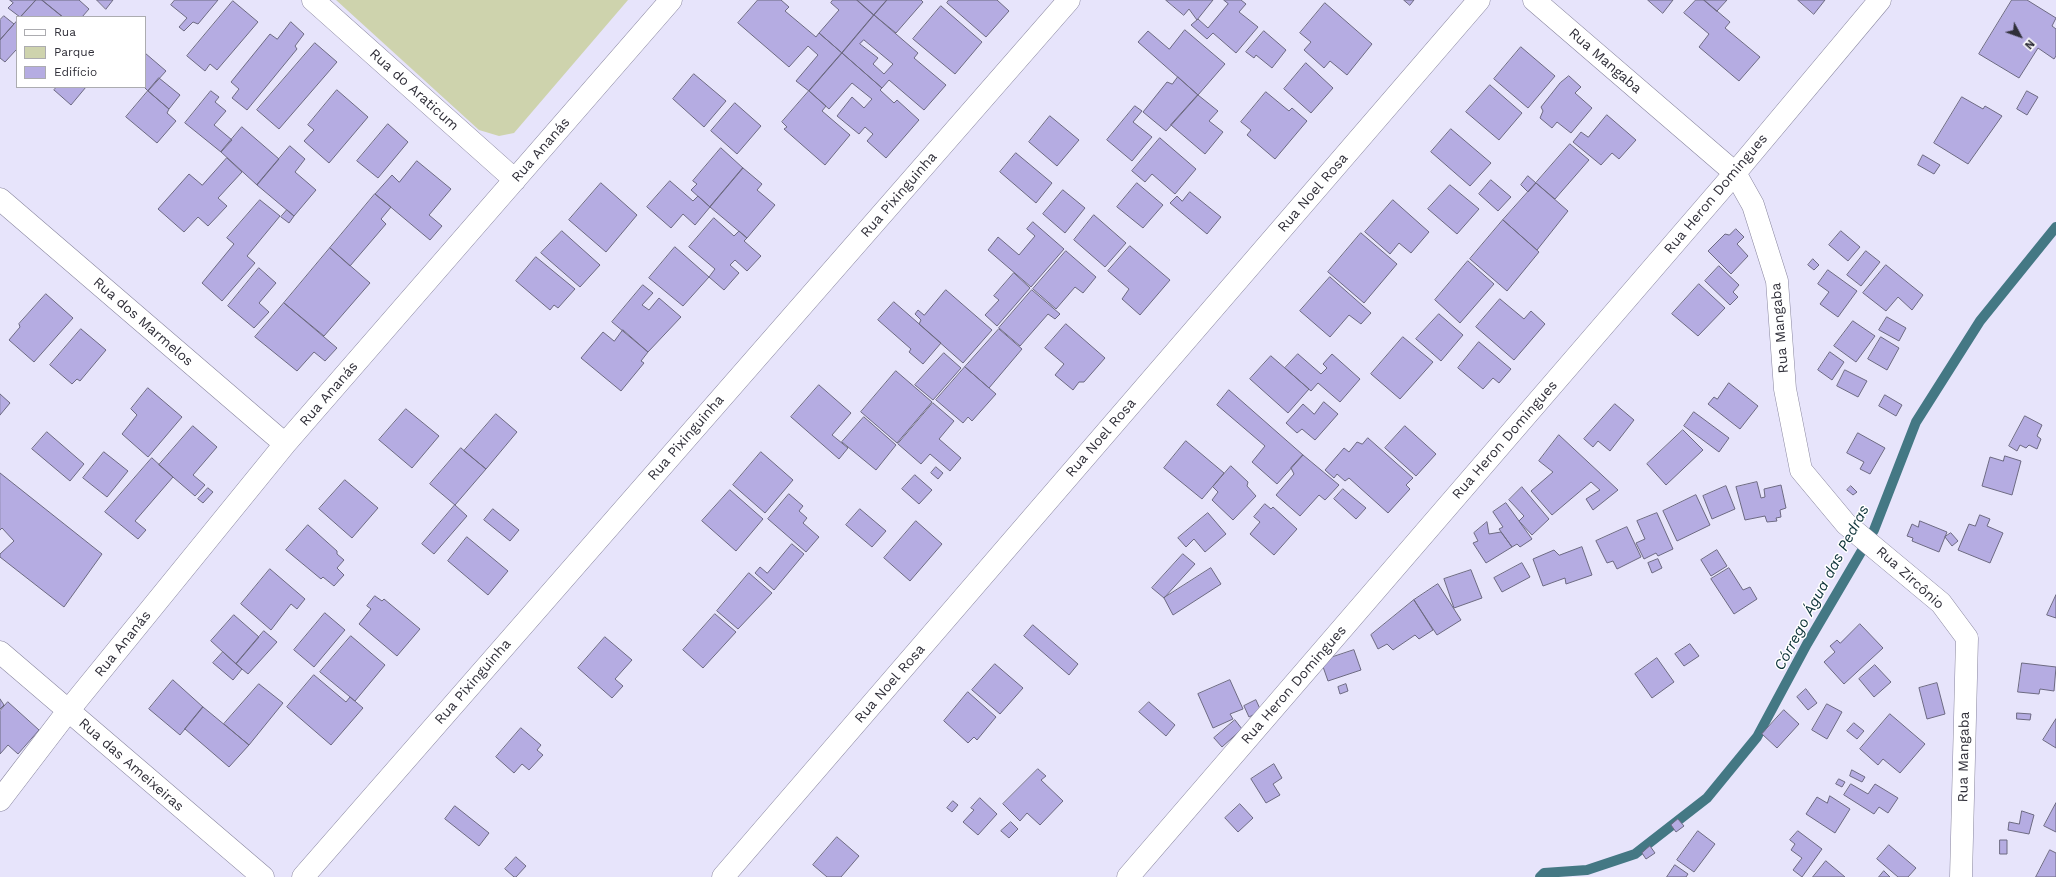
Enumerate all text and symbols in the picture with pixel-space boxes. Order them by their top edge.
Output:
legend [16,16,146,88]
north arrow [2000,16,2040,56]
text: Rua [54,25,76,39]
street label: Rua Mangaba [1565,25,1645,97]
text: N [2022,37,2037,52]
text: Parque [54,45,95,59]
street label: Rua do Araticum [366,46,462,134]
text: Edifício [54,65,97,79]
street label: Rua Ananás [508,114,574,186]
street label: Rua Heron Domingues [1661,130,1771,258]
street label: Rua Pixinguinha [857,149,941,241]
street label: Rua Noel Rosa [1274,150,1352,236]
street label: Rua dos Marmelos [90,274,196,370]
street label: Rua Mangaba [1768,282,1792,374]
street label: Rua Ananás [296,358,362,430]
street label: Rua Heron Domingues [1449,377,1561,503]
street label: Rua Pixinguinha [644,392,728,484]
street label: Rua Noel Rosa [1062,395,1140,481]
water label: Córrego Água das Pedras [1771,502,1873,674]
street label: Rua Zircônio [1873,543,1947,613]
street label: Rua Ananás [91,608,155,680]
street label: Rua Heron Domingues [1238,622,1350,748]
street label: Rua Pixinguinha [431,636,515,728]
street label: Rua Noel Rosa [851,641,929,727]
street label: Rua Mangaba [1955,711,1973,803]
street label: Rua das Ameixeiras [75,715,187,815]

